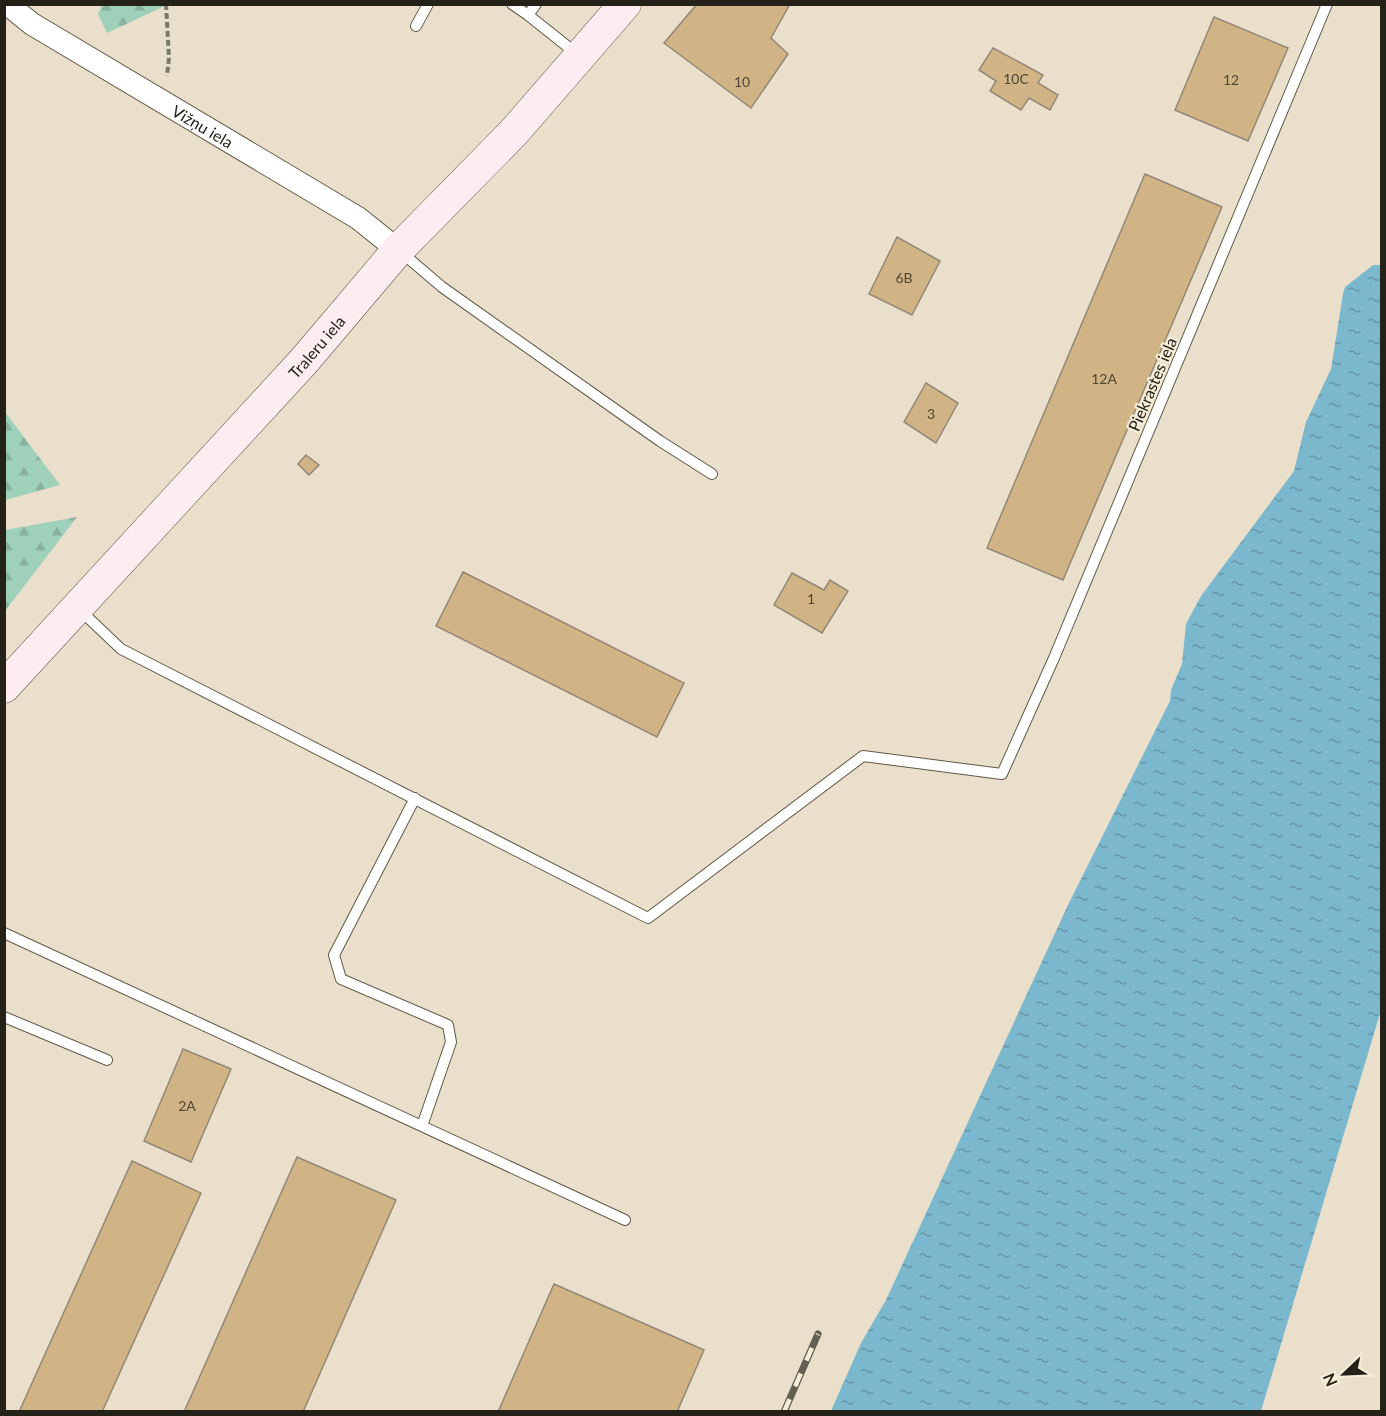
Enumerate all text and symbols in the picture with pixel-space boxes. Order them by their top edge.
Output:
house number: 10C [1003,70,1029,87]
house number: 12 [1223,71,1239,88]
house number: 10 [734,73,750,90]
street label: Vižņu iela [169,100,237,151]
house number: 6B [895,269,913,286]
street label: Traleru iela [284,311,348,382]
street label: Piekrastes iela [1124,334,1180,434]
house number: 12A [1091,370,1117,387]
house number: 3 [927,405,935,422]
house number: 1 [807,590,815,607]
house number: 2A [178,1097,196,1114]
north arrow [1314,1344,1374,1404]
text: N [1319,1371,1341,1389]

